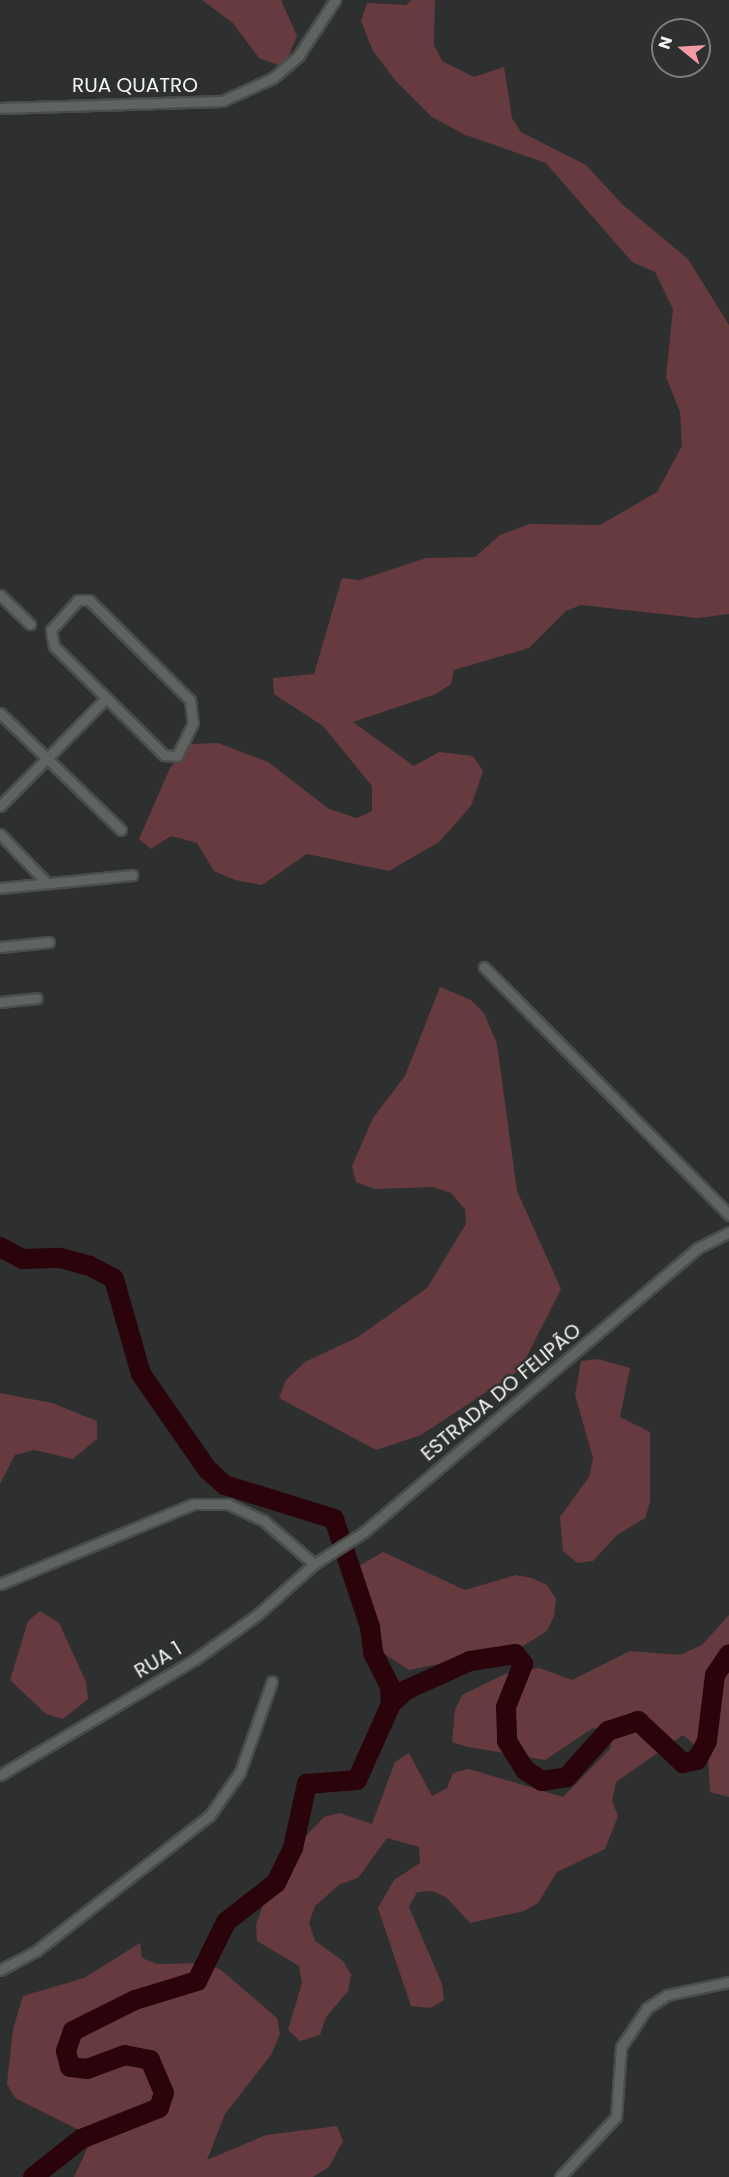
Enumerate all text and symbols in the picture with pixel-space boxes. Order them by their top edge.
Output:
north arrow [651,18,711,78]
text: N [653,34,678,52]
street label: RUA QUATRO [72,73,198,97]
street label: ESTRADA DO FELIPÃO [416,1318,586,1466]
street label: RUA 1 [130,1637,186,1683]

